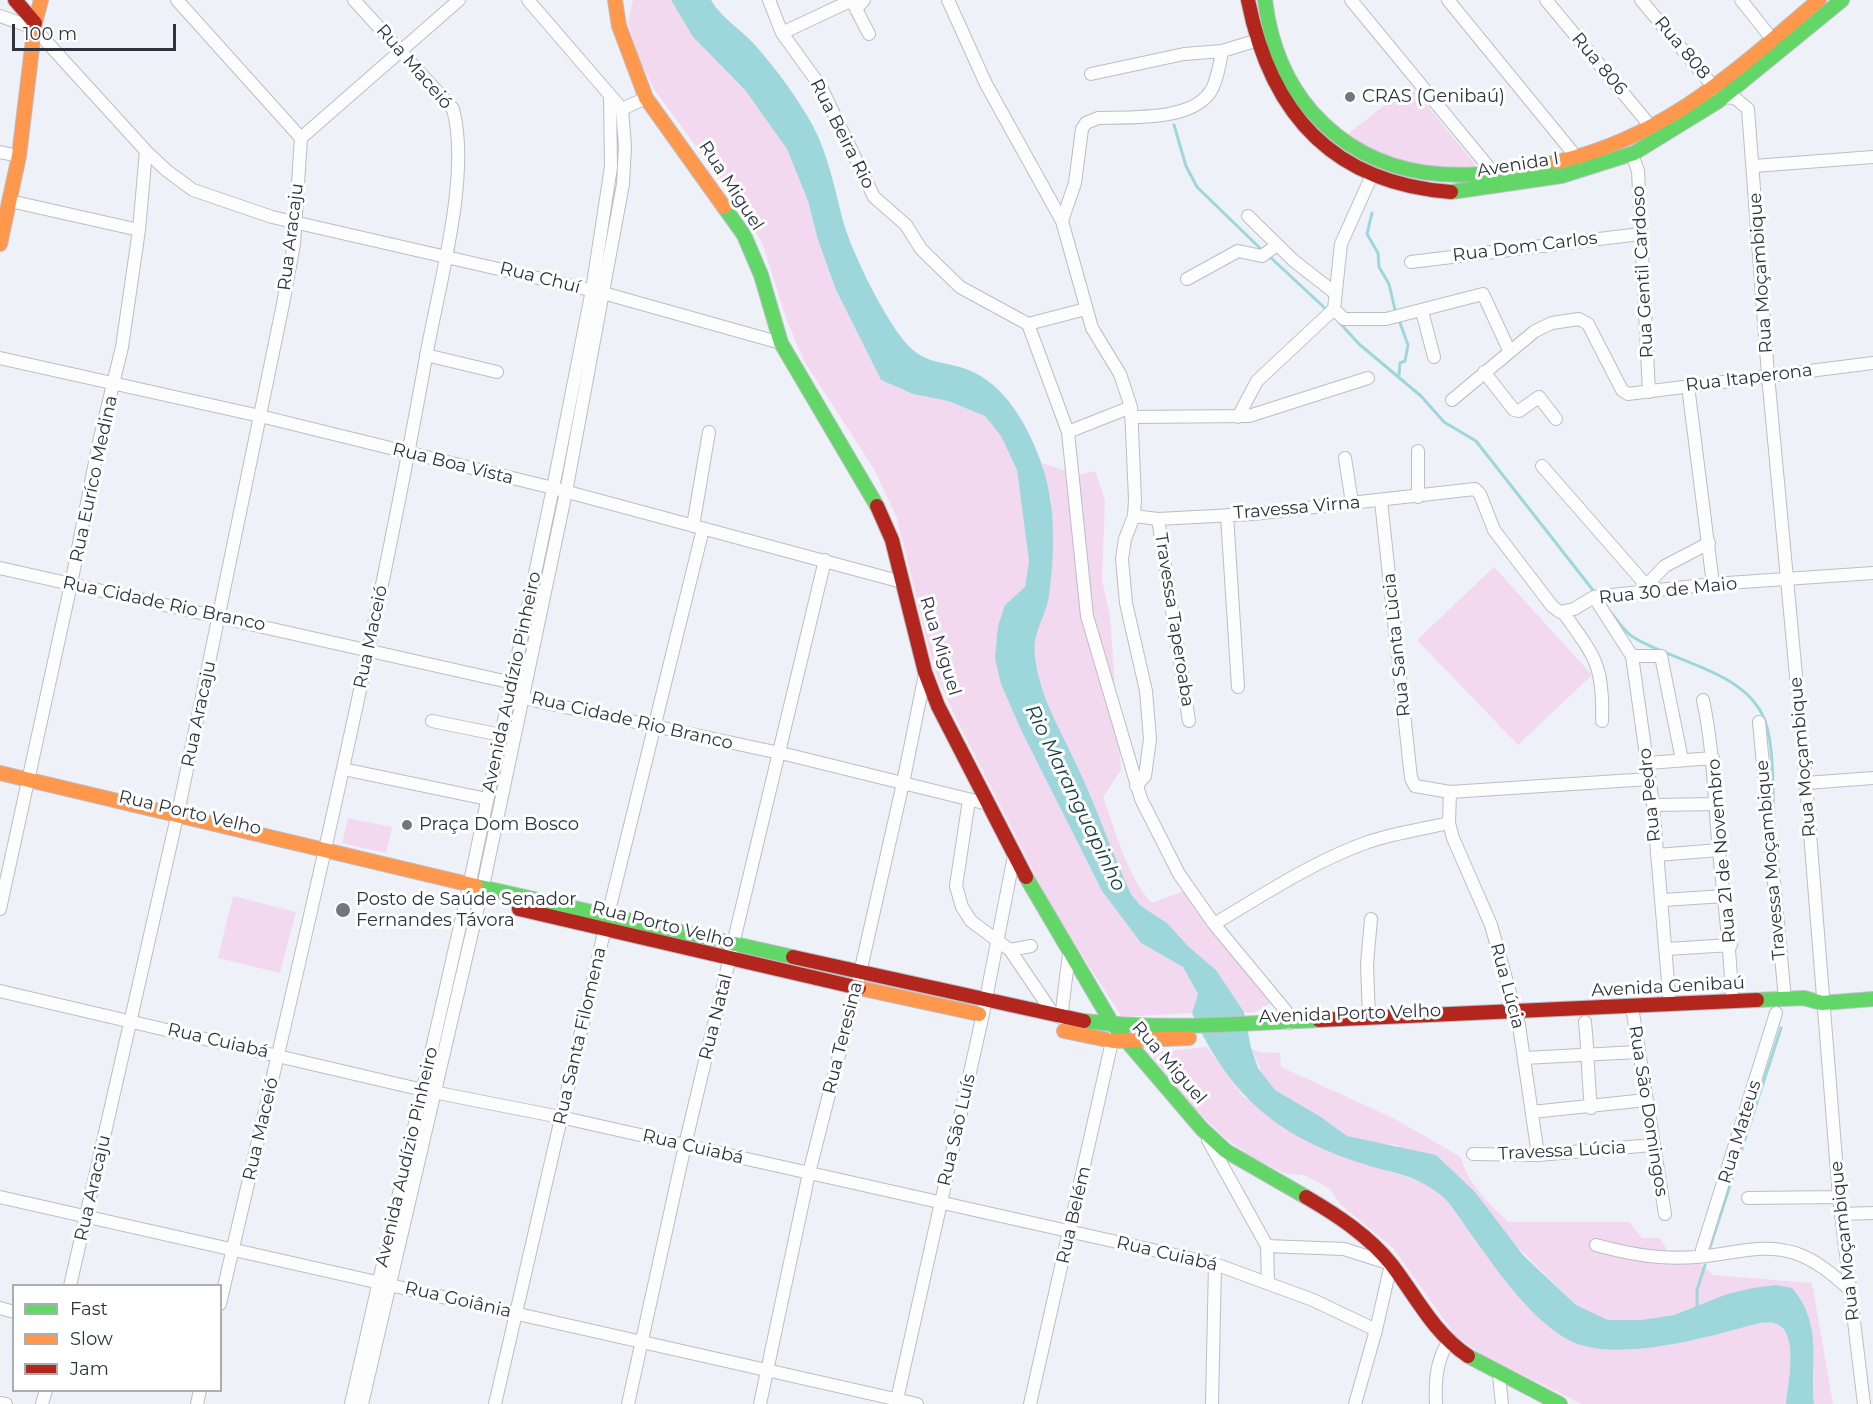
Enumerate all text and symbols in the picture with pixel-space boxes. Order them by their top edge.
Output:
scale bar [15,12,178,50]
street label: Rua 808 [1650,12,1714,84]
street label: Rua Maceió [371,20,457,114]
text: 100 m [23,23,77,45]
street label: Rua 806 [1567,28,1631,100]
street label: Rua Beira Rio [805,75,879,193]
place label: CRAS (Genibaú) [1362,86,1505,108]
marker: CRAS (Genibaú) [1343,90,1357,104]
street label: Rua Miguel [694,137,768,235]
street label: Avenida I [1475,148,1561,182]
street label: Rua Aracaju [274,182,308,292]
street label: Rua Gentil Cardoso [1628,185,1658,359]
street label: Rua Moçambique [1745,192,1777,354]
street label: Rua Dom Carlos [1451,227,1599,267]
street label: Rua Chuí [497,258,583,298]
street label: Rua Itaperona [1684,360,1814,396]
street label: Rua Euríco Medina [66,393,122,565]
street label: Rua Boa Vista [390,439,516,489]
street label: Travessa Virna [1233,492,1361,524]
street label: Travessa Taperoaba [1150,532,1198,708]
street label: Avenida Audízio Pinheiro [478,570,546,794]
street label: Rua Cidade Rio Branco [61,572,267,636]
street label: Rua Santa Lùcia [1379,572,1415,718]
street label: Rua 30 de Maio [1598,573,1738,609]
street label: Rua Maceió [349,583,393,691]
street label: Rua Miguel [915,594,965,698]
street label: Rua Aracaju [177,659,221,769]
street label: Rua Moçambique [1785,676,1821,838]
street label: Rua Cidade Rio Branco [529,687,735,755]
water label: Rio Maranguapinho [1019,701,1131,895]
street label: Rua Pedro [1634,747,1666,843]
street label: Rua 21 de Novembro [1703,758,1741,944]
street label: Travessa Moçambique [1751,759,1791,961]
street label: Rua Porto Velho [117,786,263,840]
place label: Praça Dom Bosco [419,814,579,836]
marker: Praça Dom Bosco [400,818,414,832]
place label: Posto de Saúde Senador Fernandes Távora [356,889,577,932]
street label: Rua Porto Velho [590,897,736,953]
marker: Posto de Saúde Senador Fernandes Távora [334,901,352,919]
street label: Rua Lúcia [1485,940,1529,1032]
street label: Rua Santa Filomena [549,945,611,1127]
street label: Rua Natal [695,972,737,1062]
street label: Avenida Genibaú [1591,972,1745,1002]
street label: Rua Teresina [819,980,867,1096]
street label: Avenida Porto Velho [1258,1000,1442,1028]
street label: Rua Miguel [1127,1017,1211,1109]
street label: Rua Cuiabá [165,1019,271,1063]
street label: Rua São Domingos [1624,1024,1672,1198]
street label: Avenida Audízio Pinheiro [371,1045,443,1269]
street label: Rua São Luís [934,1072,980,1188]
street label: Rua Maceió [239,1075,283,1183]
street label: Rua Mateus [1714,1078,1766,1186]
street label: Rua Cuiabá [640,1125,746,1169]
street label: Rua Aracaju [70,1133,116,1243]
street label: Travessa Lúcia [1497,1137,1627,1165]
street label: Rua Moçambique [1826,1160,1864,1322]
street label: Rua Belém [1052,1164,1096,1266]
street label: Rua Cuiabá [1114,1232,1220,1276]
street label: Rua Goiânia [403,1277,513,1323]
legend [12,1284,222,1392]
text: Fast [70,1298,108,1320]
text: Slow [70,1328,113,1350]
text: Jam [70,1358,109,1380]

